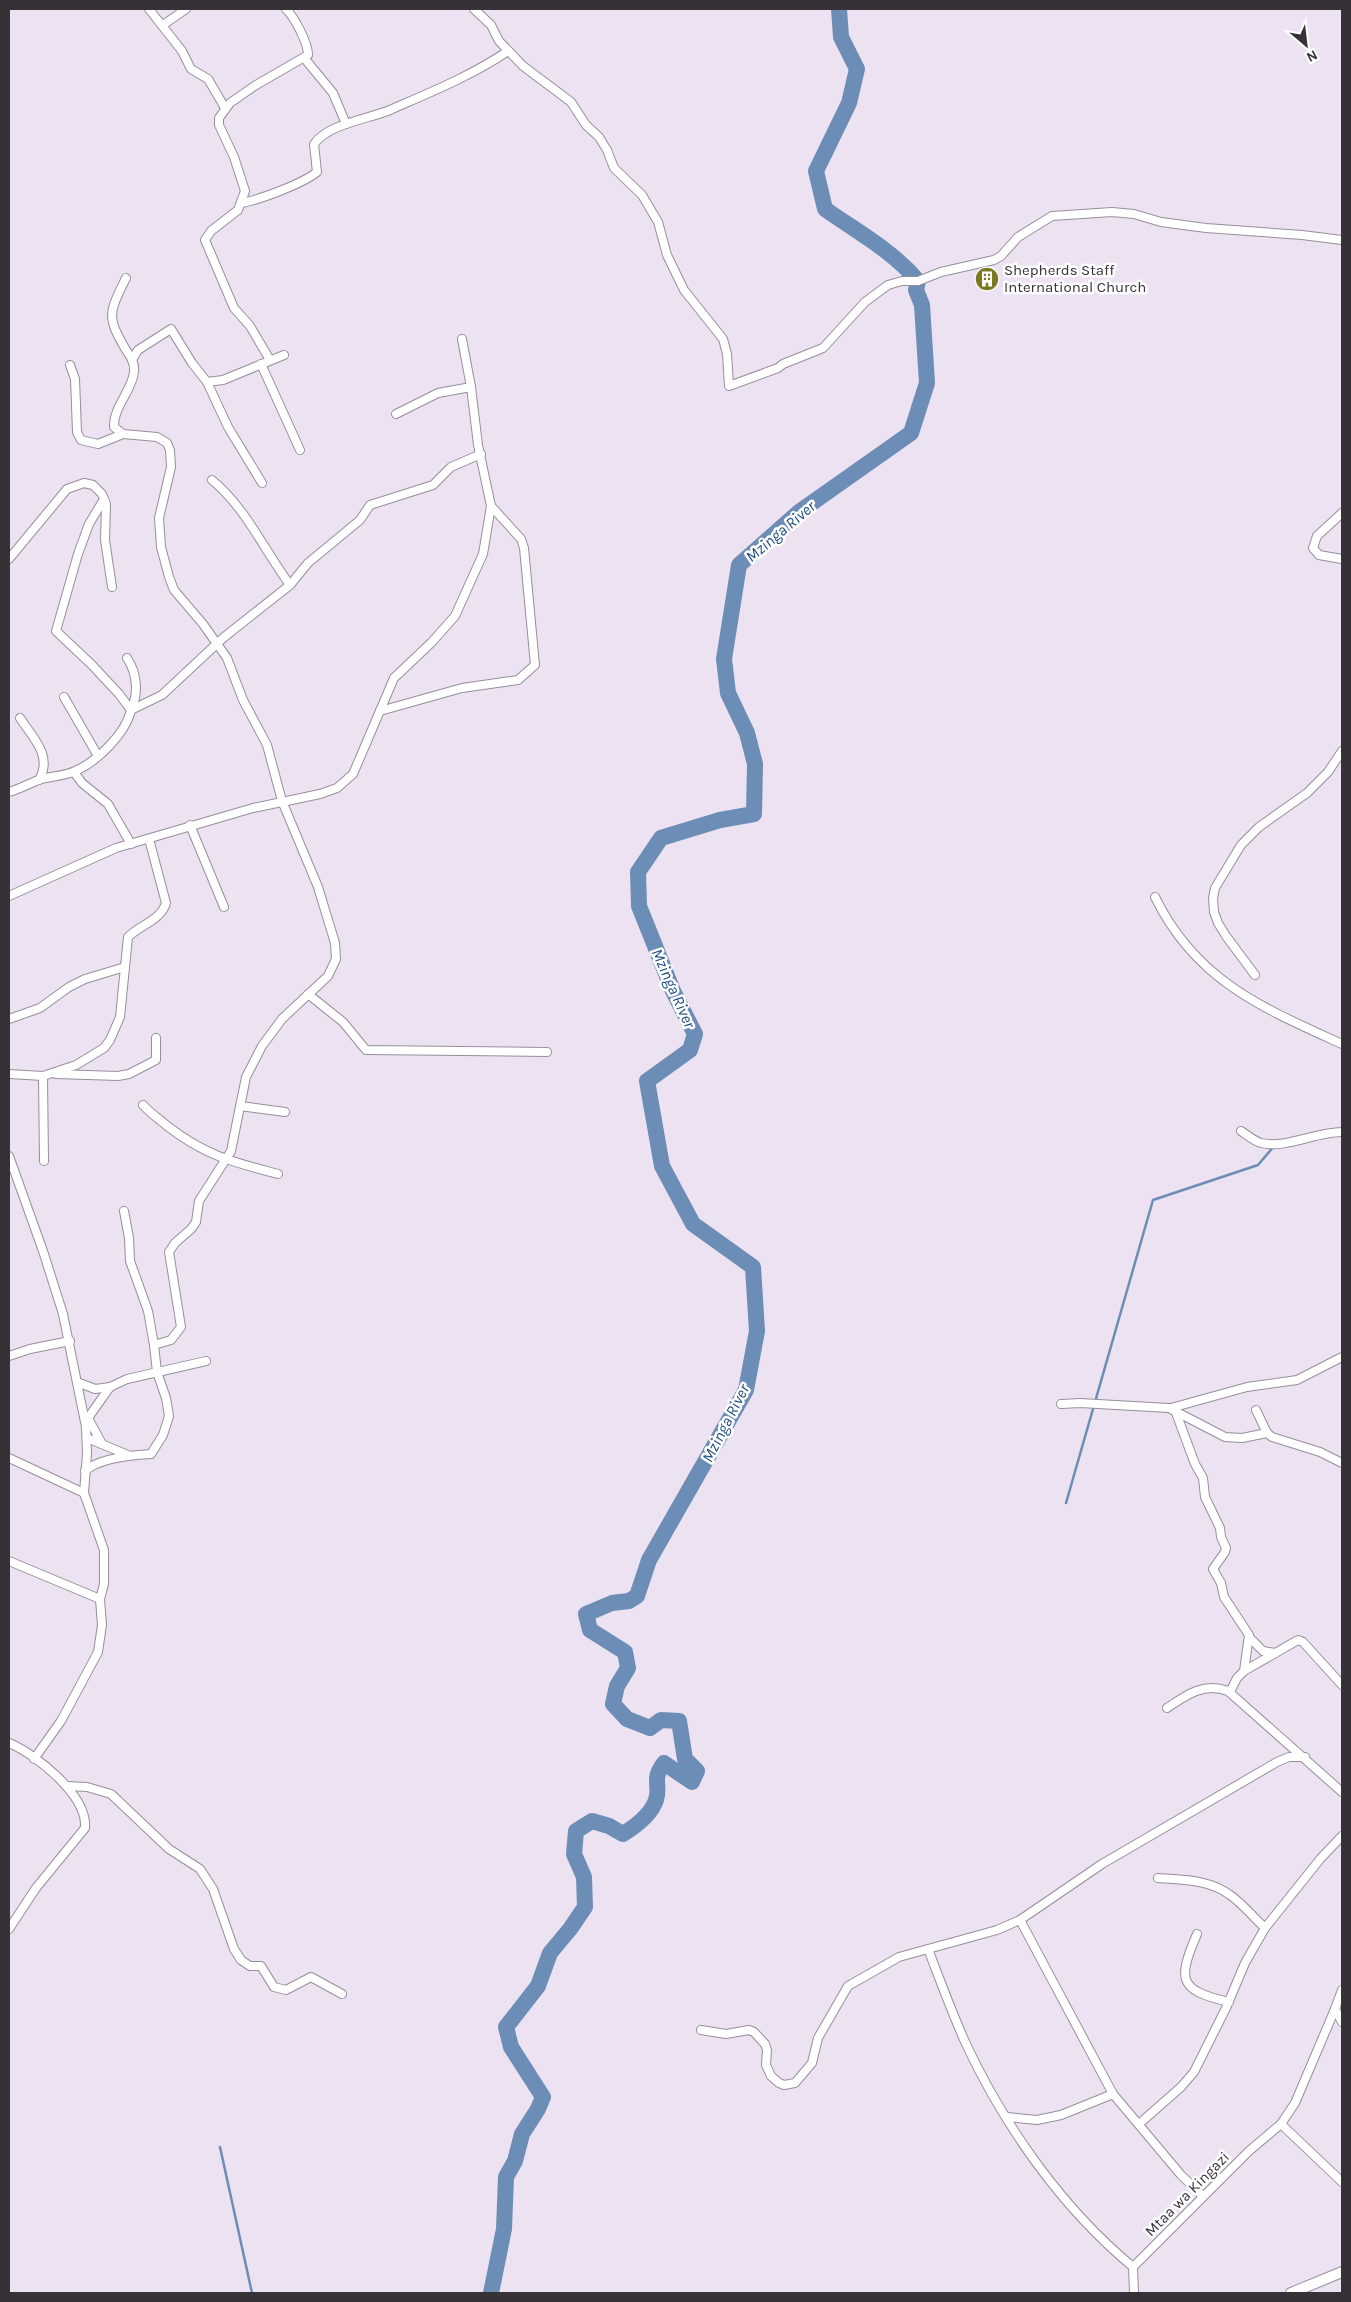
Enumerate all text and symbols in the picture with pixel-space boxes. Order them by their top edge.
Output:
north arrow [1281,20,1331,70]
text: N [1303,46,1320,66]
place label: Shepherds Staff International Church [1004,261,1146,296]
building icon: Shepherds Staff International Church [974,266,1000,292]
water label: Mzinga River [742,496,819,566]
water label: Mzinga River [648,946,700,1031]
water label: Mzinga River [698,1381,753,1465]
street label: Mtaa wa Kingazi [1141,2148,1233,2240]

